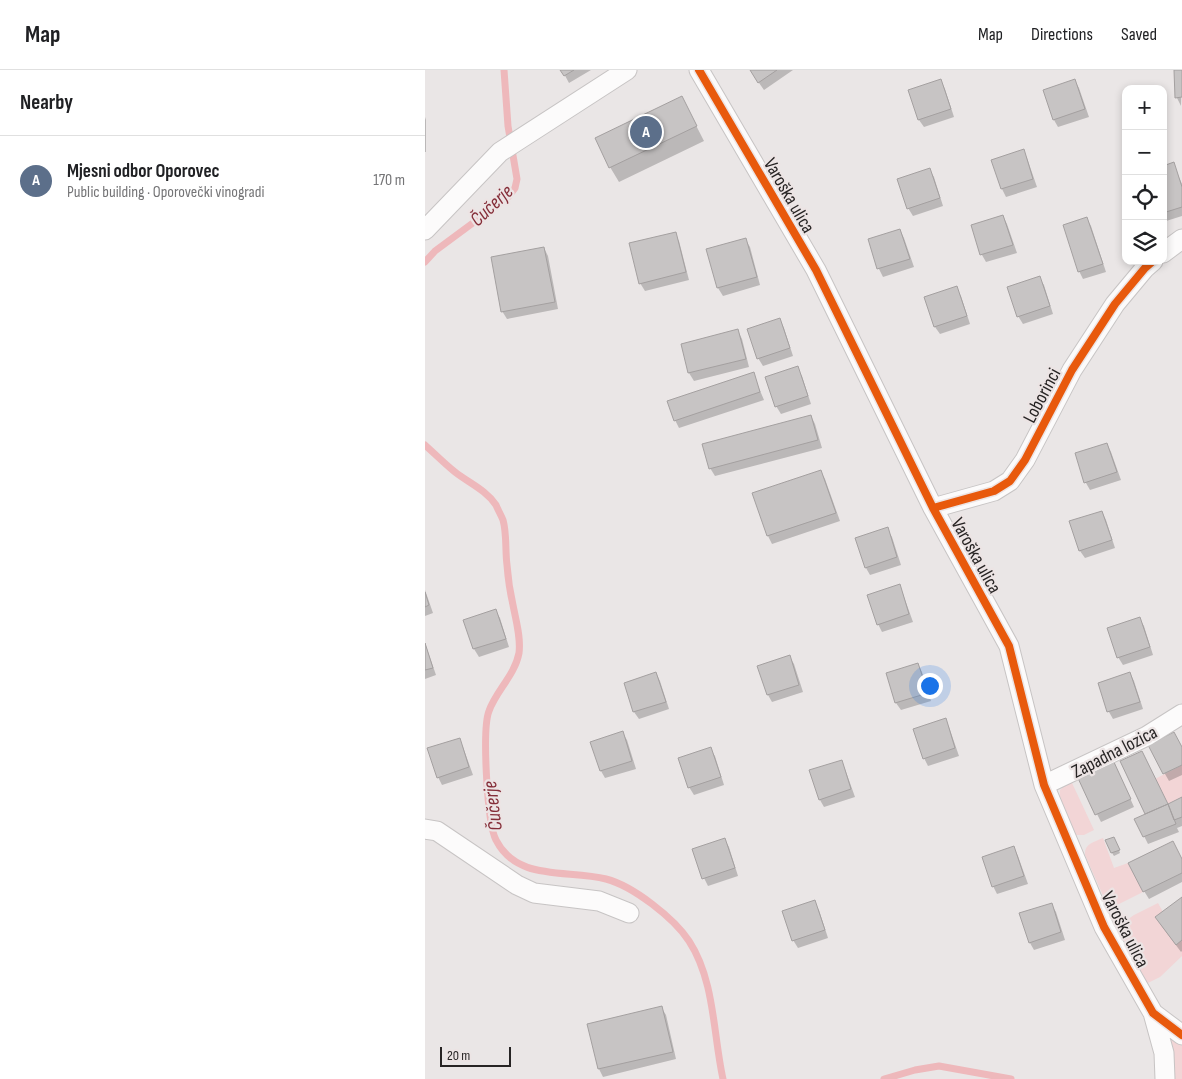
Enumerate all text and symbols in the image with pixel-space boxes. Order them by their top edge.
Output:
text: Map [25,20,60,49]
text: Map [978,24,1003,45]
text: Directions [1031,24,1093,45]
text: Saved [1121,24,1157,45]
map controls [1122,85,1167,265]
button: + [1122,85,1167,130]
text: Nearby [20,90,73,115]
pin: A [630,113,662,151]
button: − [1122,130,1167,175]
street label: Varoška ulica [758,154,819,237]
text: Mjesni odbor Oporovec [67,160,220,183]
text: A [32,171,40,190]
text: 170 m [373,171,405,190]
button: locate [1122,175,1167,220]
water label: Čučerje [465,180,518,232]
text: Public building · Oporovečki vinogradi [67,183,264,202]
button: layers [1122,220,1167,265]
street label: Loborinci [1018,364,1066,427]
street label: Varoška ulica [946,514,1006,598]
your location [917,673,943,699]
street label: Zapadna lozica [1068,721,1161,784]
water label: Čučerje [478,779,508,832]
street label: Varoška ulica [1096,888,1154,972]
scale bar [440,1044,511,1067]
text: 20 m [447,1047,470,1064]

